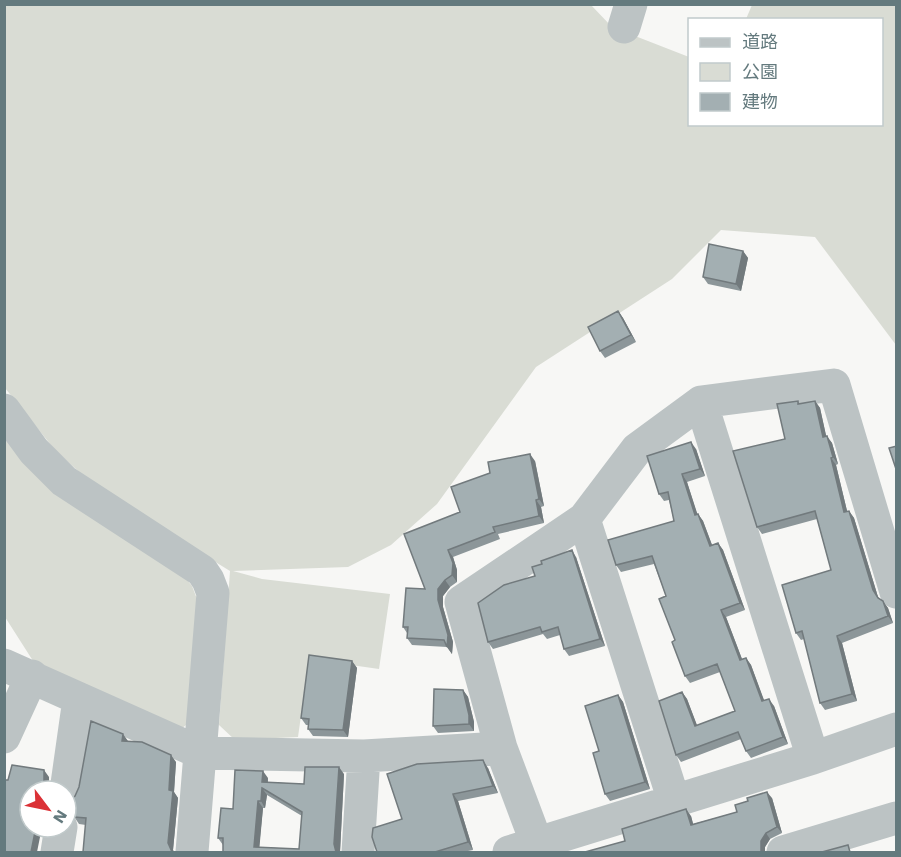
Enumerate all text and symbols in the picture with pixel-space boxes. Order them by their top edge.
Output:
legend [688,18,883,126]
text: 道路 [742,31,778,52]
text: 公園 [742,61,778,82]
text: 建物 [742,91,778,112]
north arrow [18,779,78,839]
text: N [49,807,71,827]

